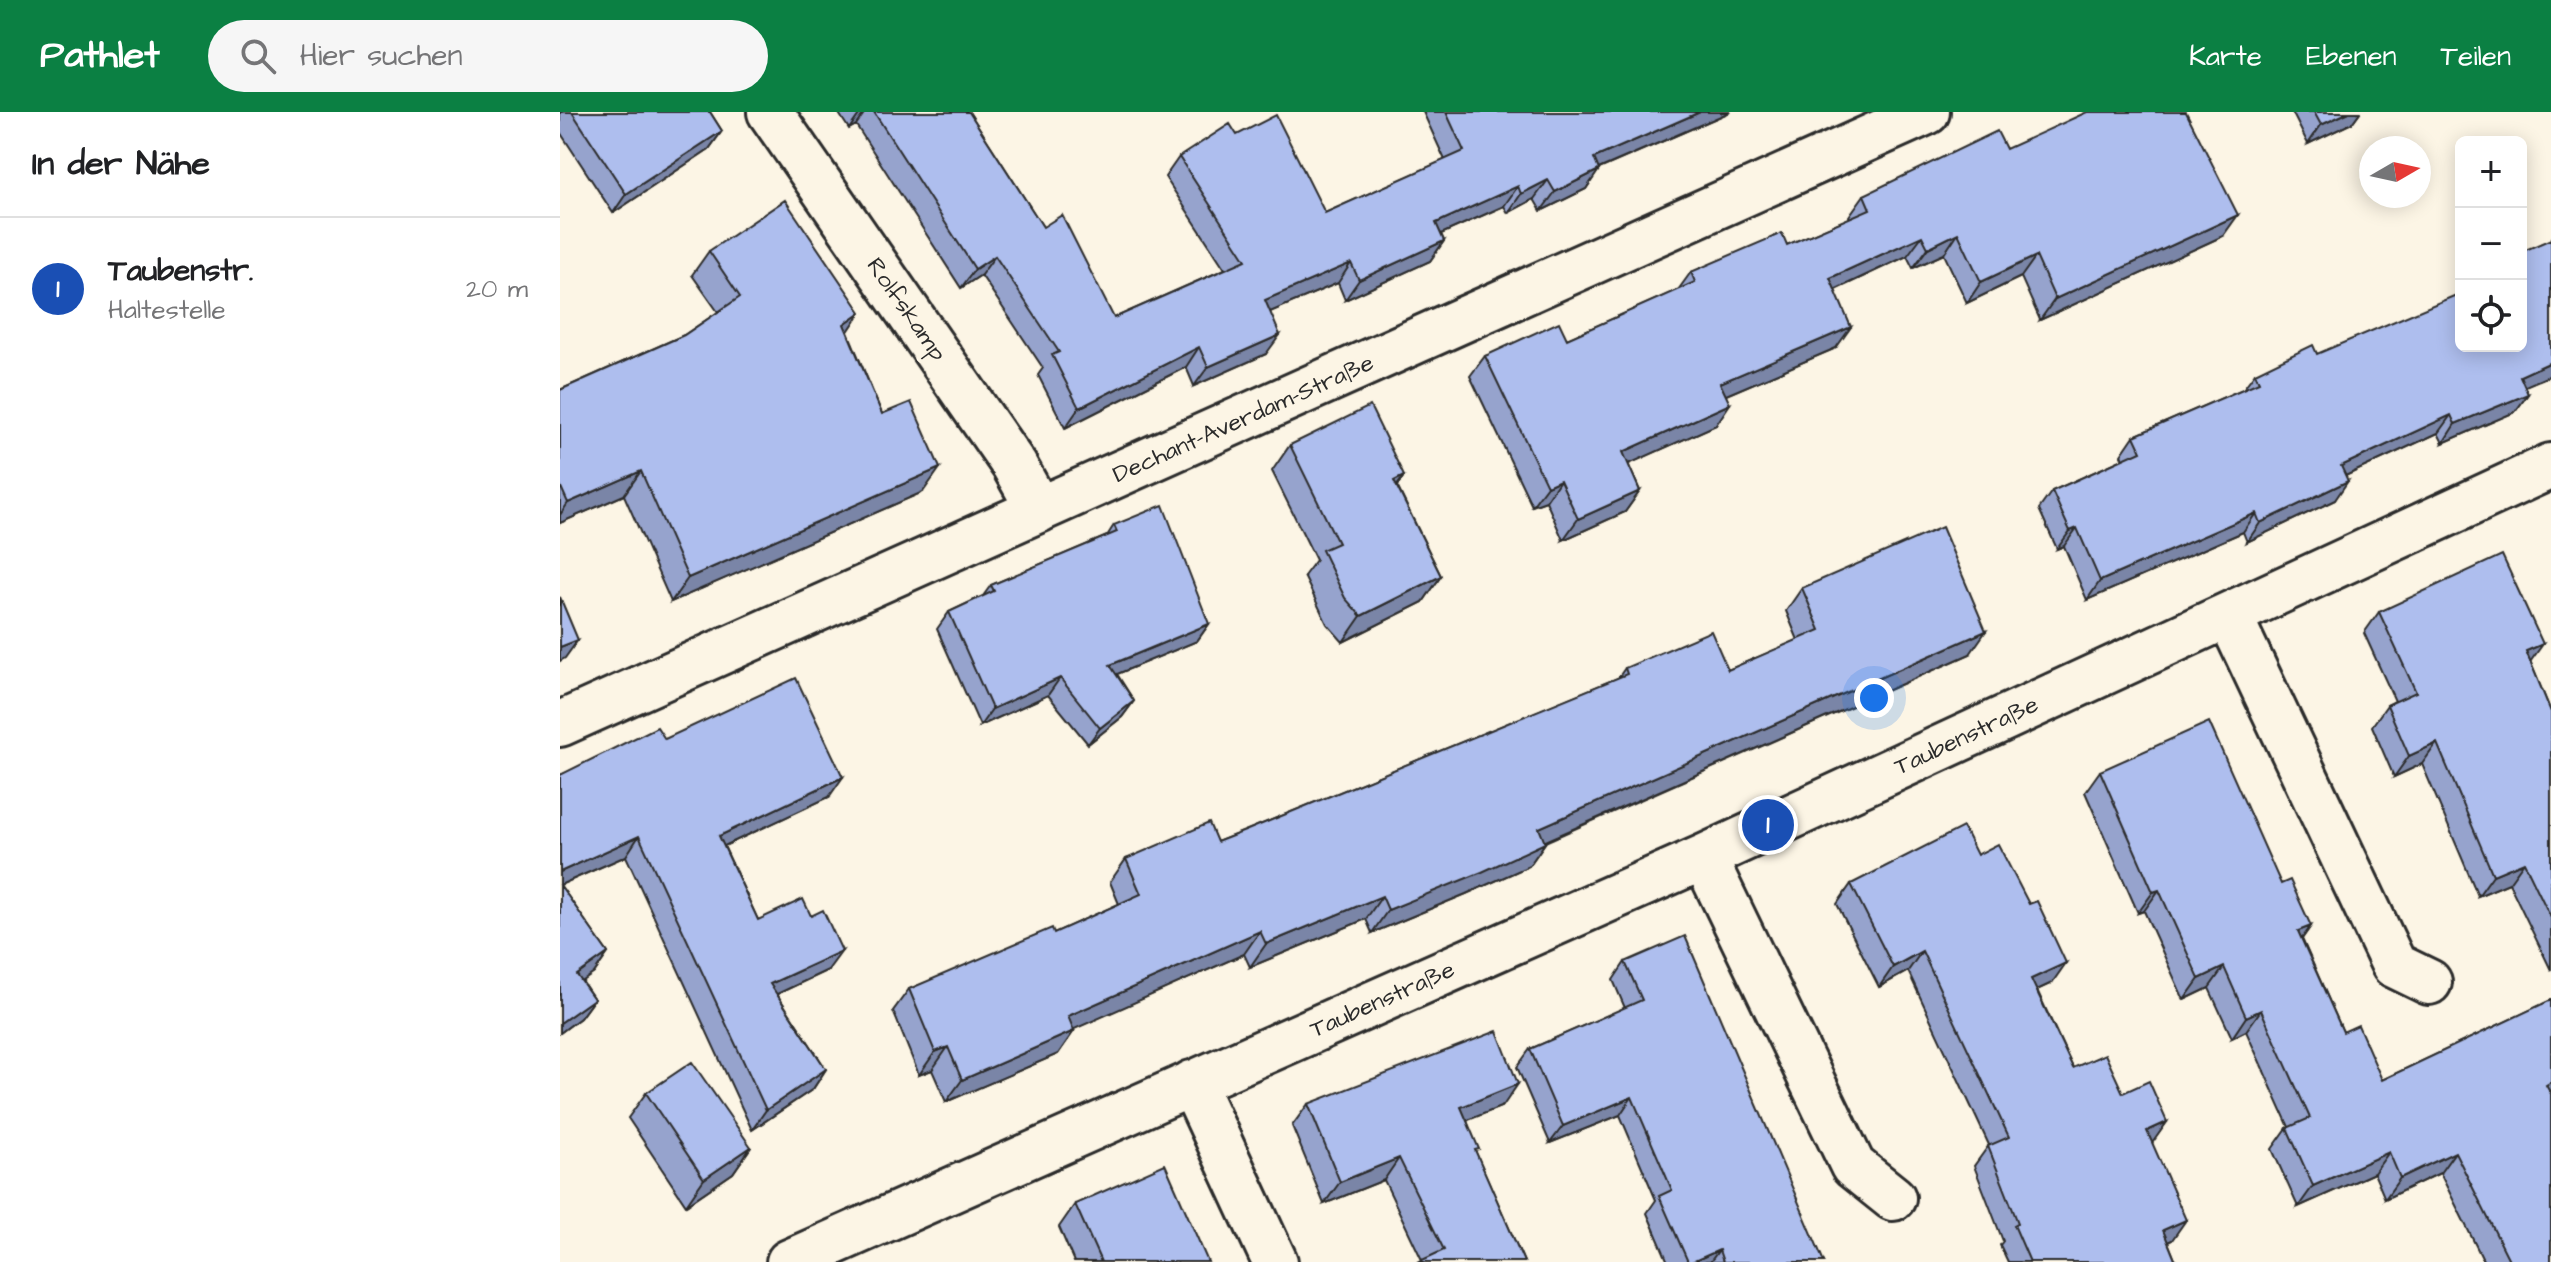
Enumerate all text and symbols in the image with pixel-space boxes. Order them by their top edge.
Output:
search box [208,20,768,92]
text: Pathlet [40,30,160,82]
icon: search [236,34,280,78]
text: Hier suchen [300,35,463,77]
text: Karte [2189,37,2262,76]
text: Ebenen [2306,37,2397,76]
text: Teilen [2441,37,2511,76]
north arrow [2359,136,2431,208]
map controls [2455,136,2527,352]
button: + [2455,136,2527,208]
text: In der Nähe [32,140,210,188]
button: − [2455,208,2527,280]
text: Taubenstr. [108,250,253,292]
street label: Rolfskamp [858,251,954,368]
text: 1 [56,271,60,307]
text: 20 m [466,271,528,307]
button: locate [2455,280,2527,352]
text: Haltestelle [108,292,226,328]
street label: Dechant-Averdam-Straße [1108,346,1379,492]
your location [1854,678,1894,718]
street label: Taubenstraße [1889,688,2044,784]
pin: 1 [1742,795,1794,855]
street label: Taubenstraße [1305,953,1460,1047]

